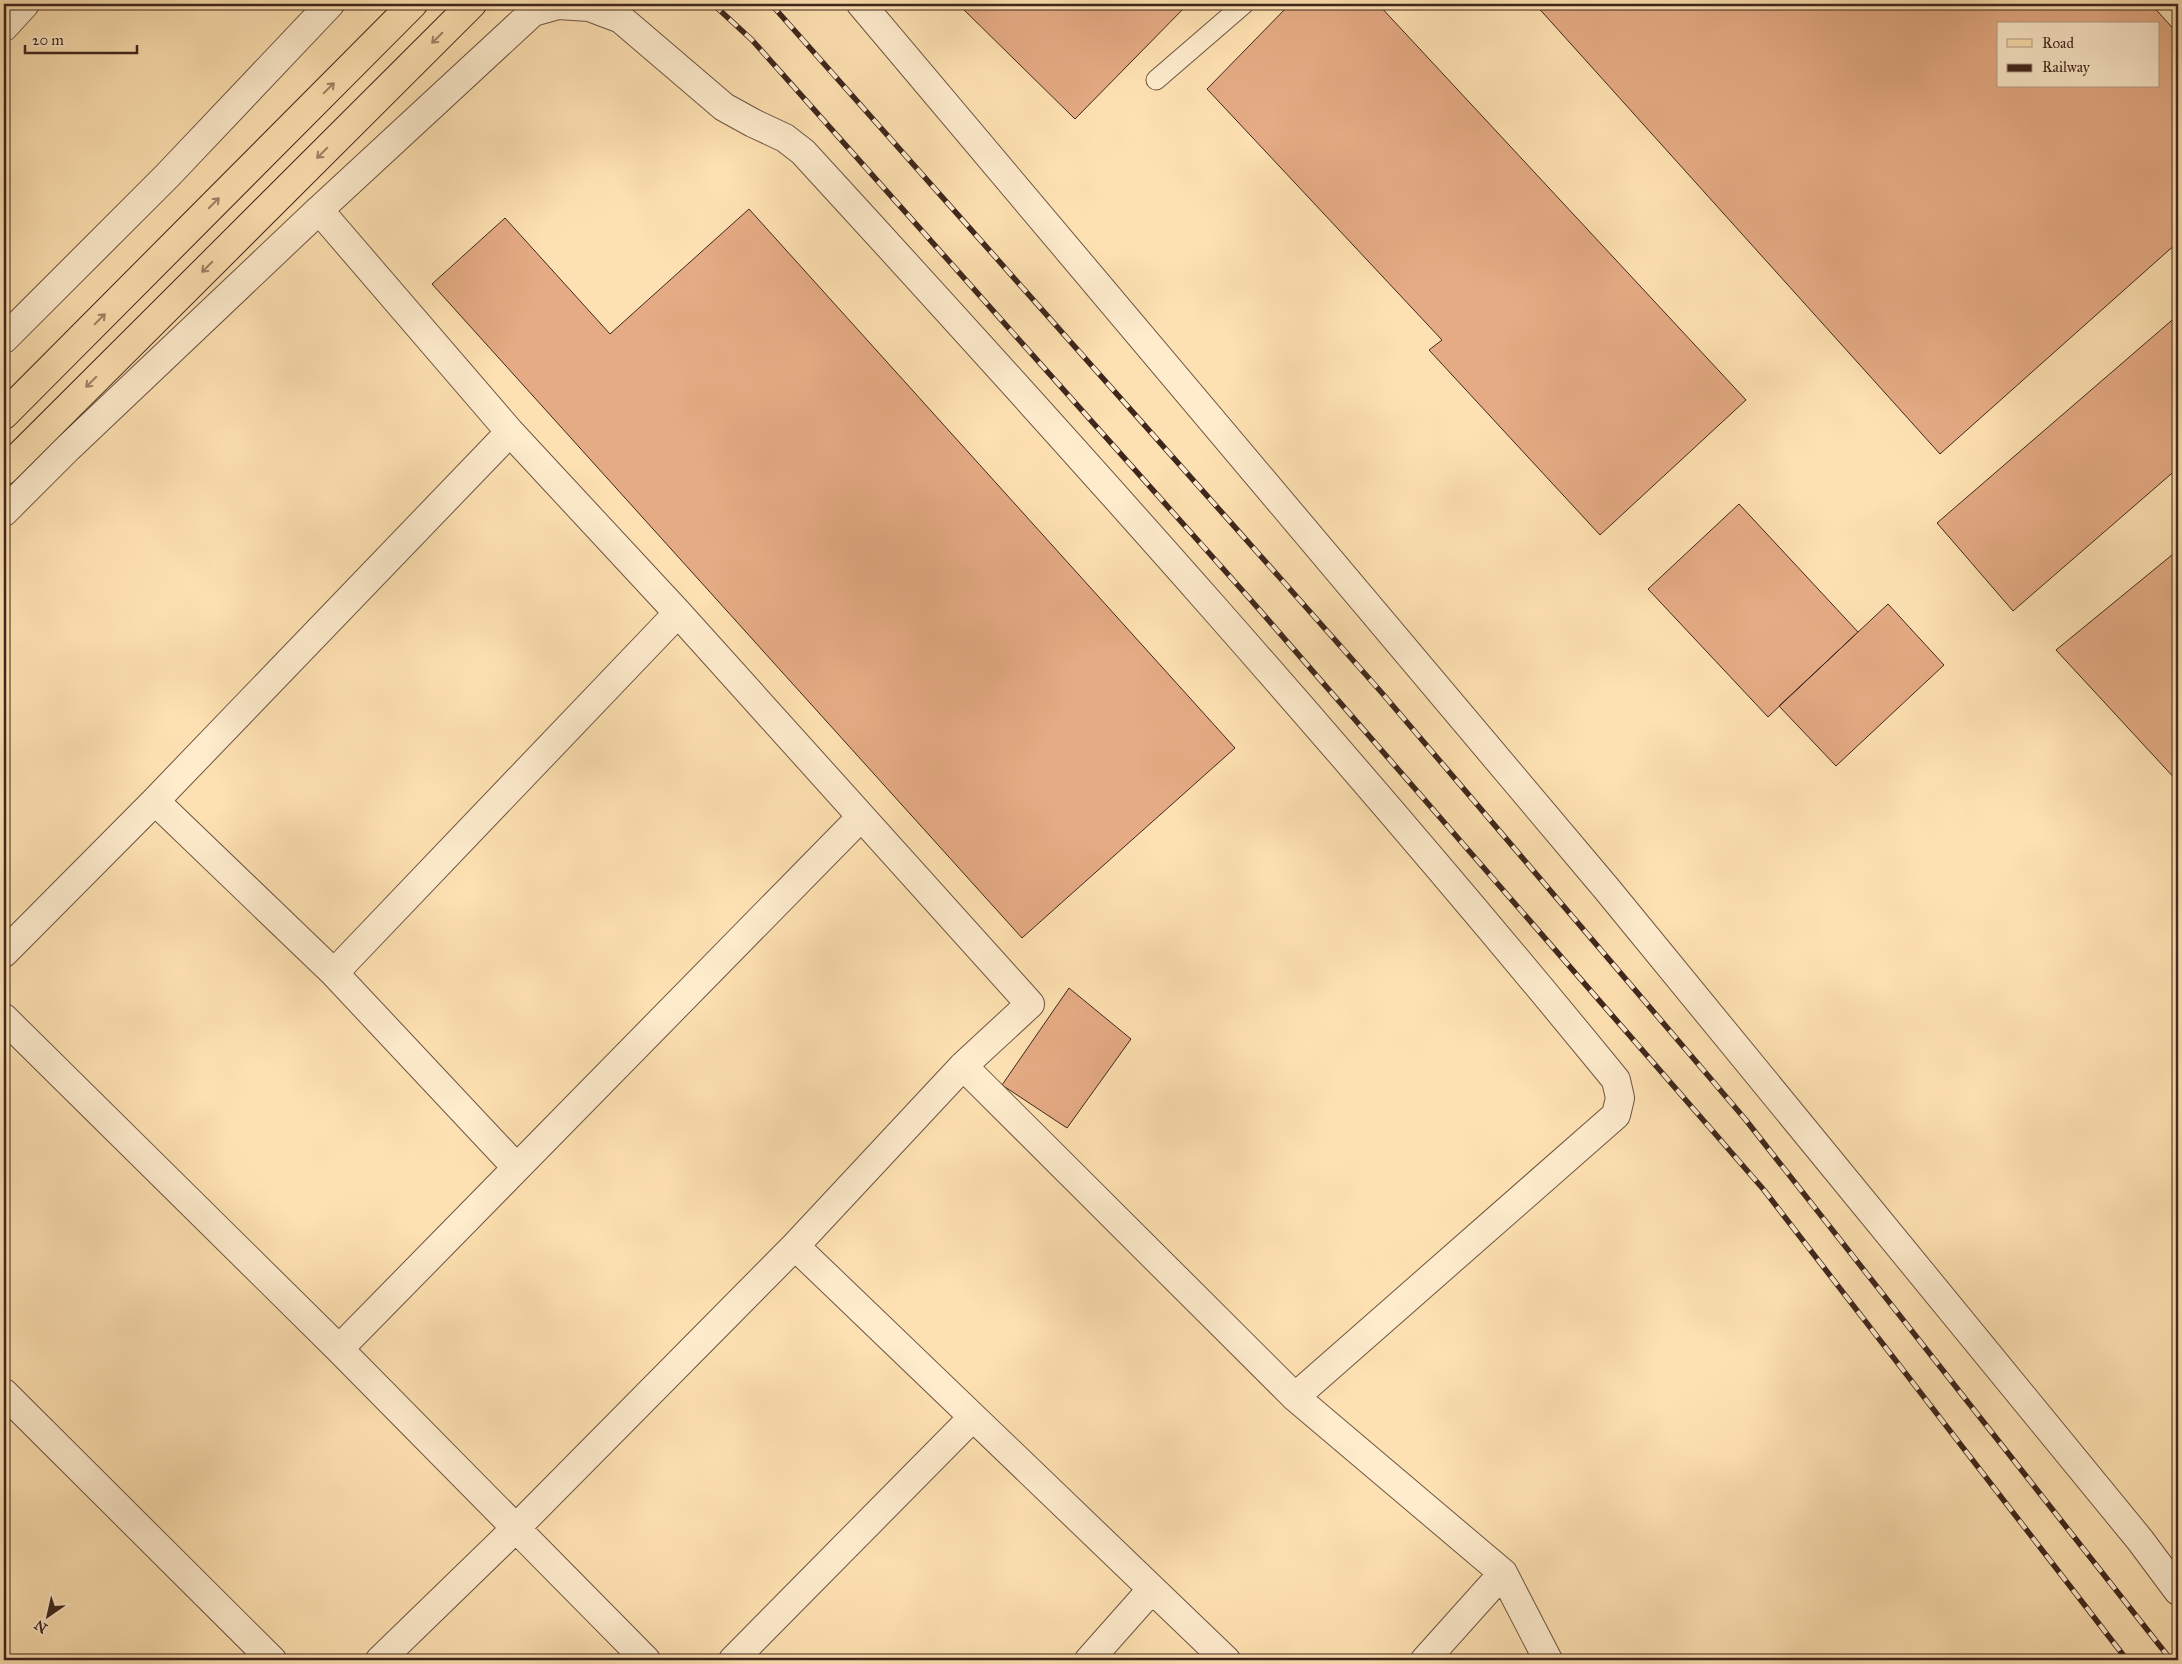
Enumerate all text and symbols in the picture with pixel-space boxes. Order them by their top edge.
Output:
scale bar [25,22,138,54]
legend [1997,22,2160,88]
text: 20 m [32,31,64,49]
one-way arrow [431,32,443,44]
text: Road [2042,34,2074,52]
text: Railway [2042,58,2091,76]
one-way arrow [323,82,335,94]
one-way arrow [316,147,328,159]
one-way arrow [208,198,220,210]
one-way arrow [200,261,213,273]
one-way arrow [94,312,106,325]
one-way arrow [85,376,98,388]
north arrow [22,1592,72,1642]
text: N [31,1616,51,1637]

